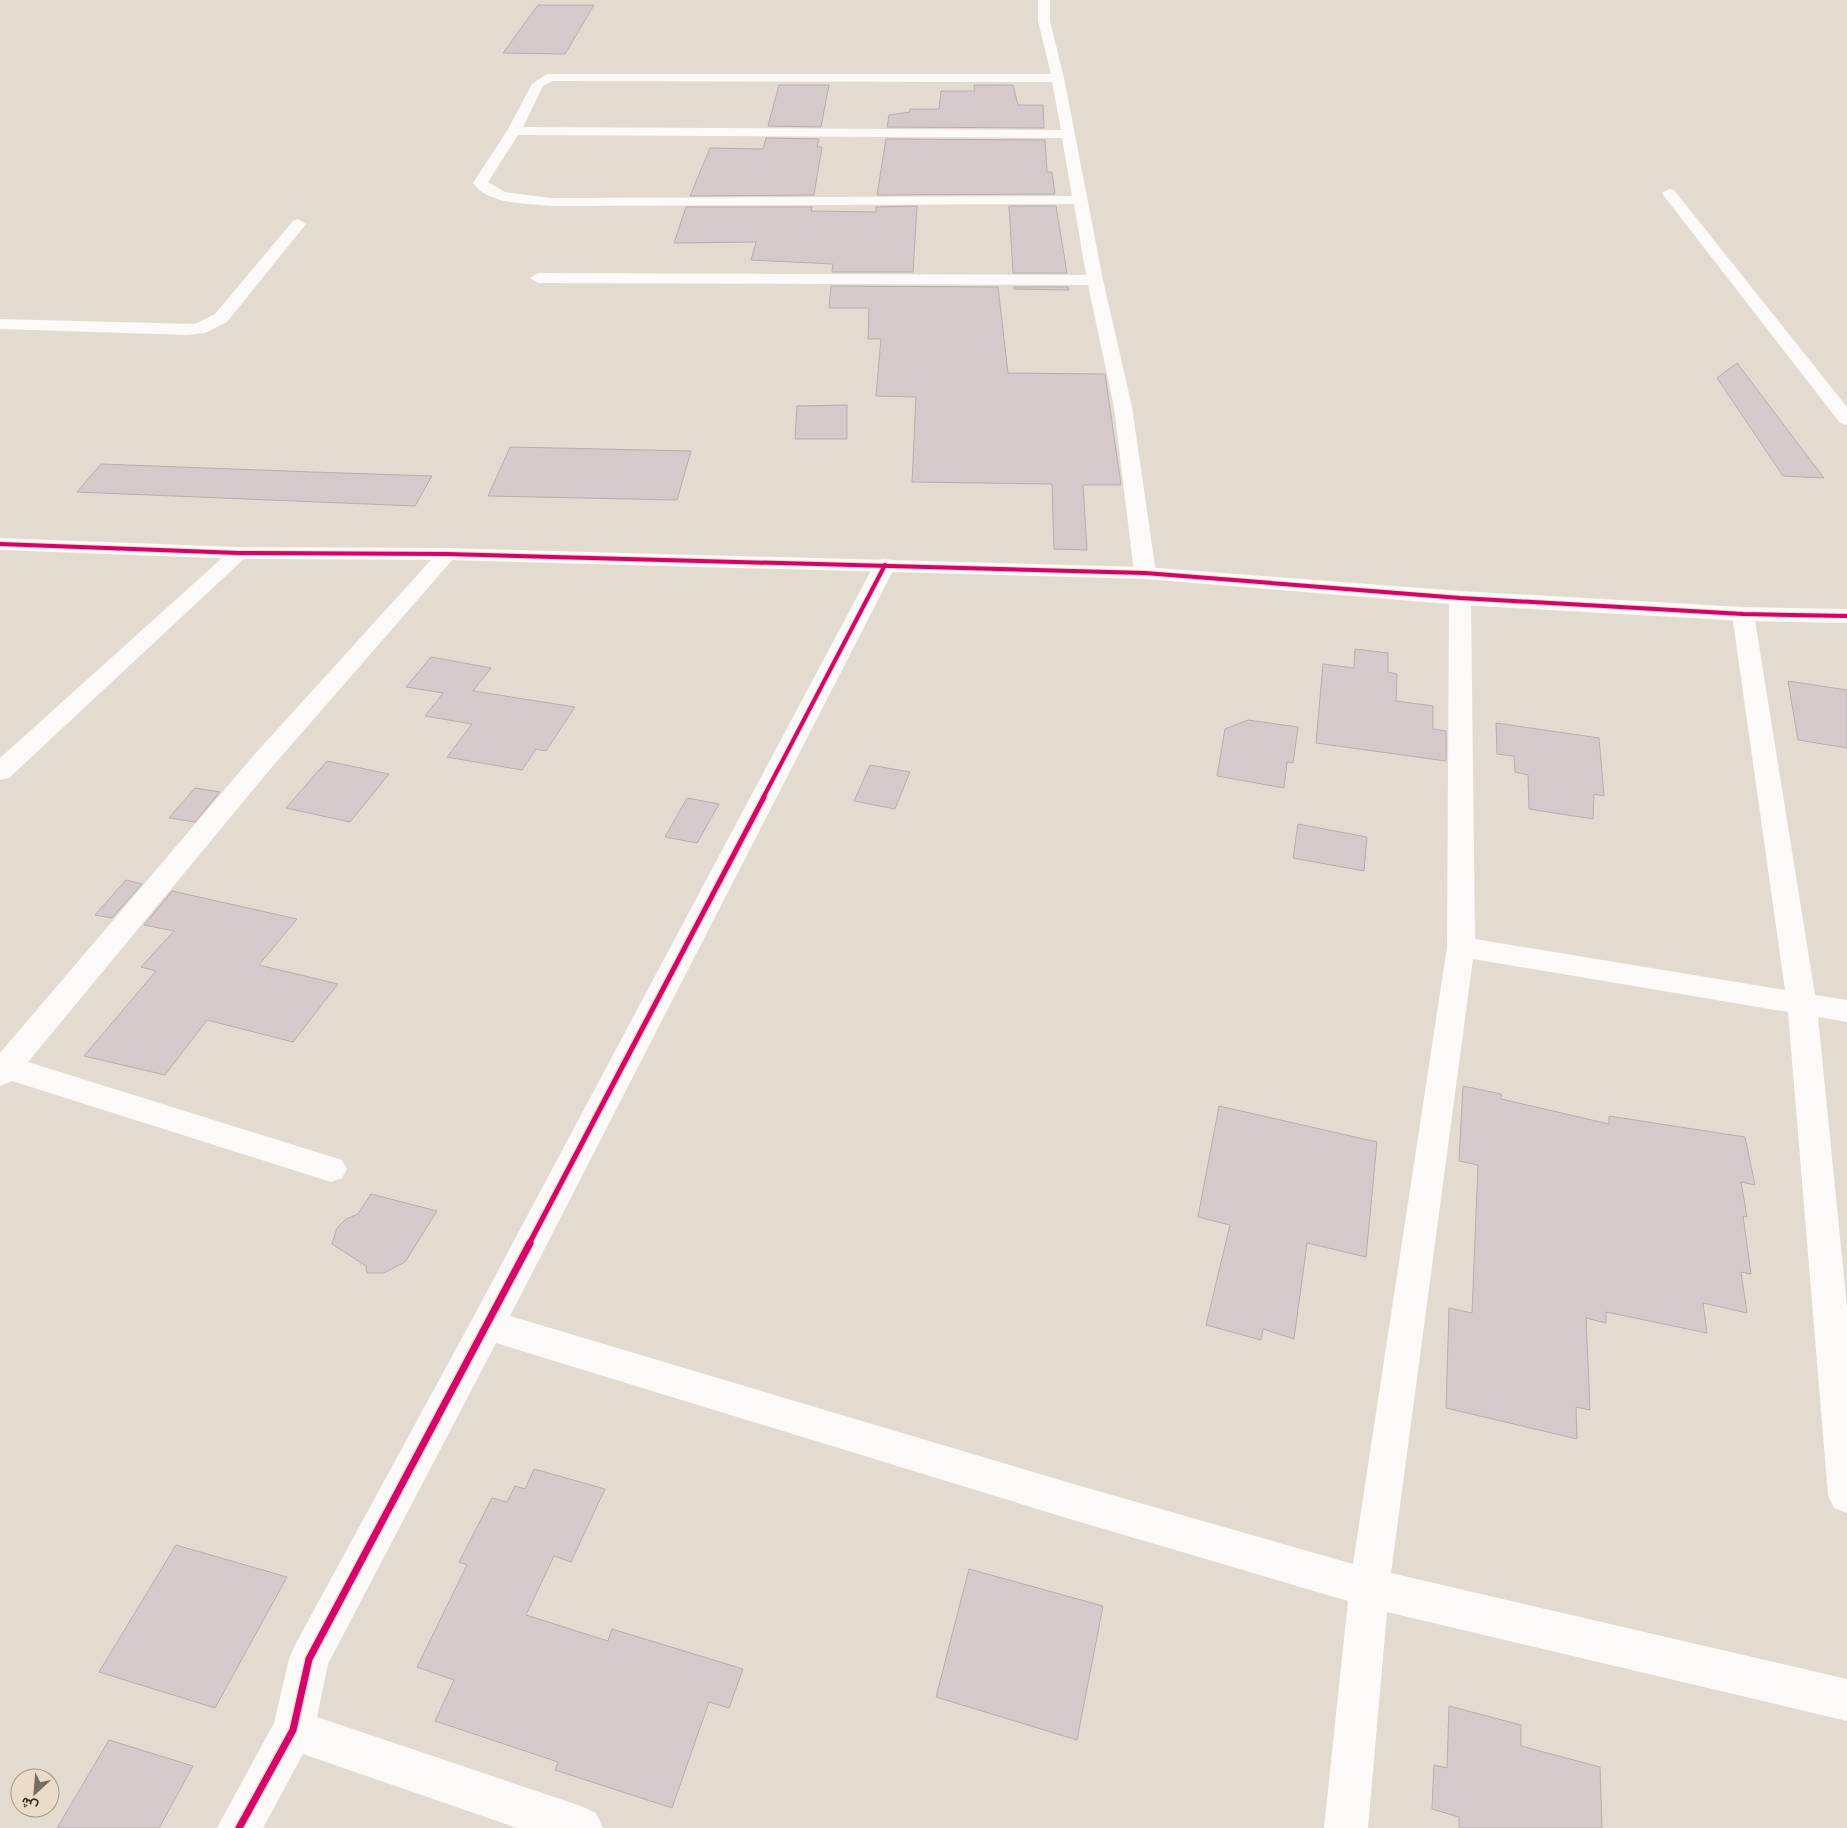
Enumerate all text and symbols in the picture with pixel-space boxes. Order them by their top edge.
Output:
north arrow [10,1768,60,1818]
text: ش [18,1793,41,1816]

